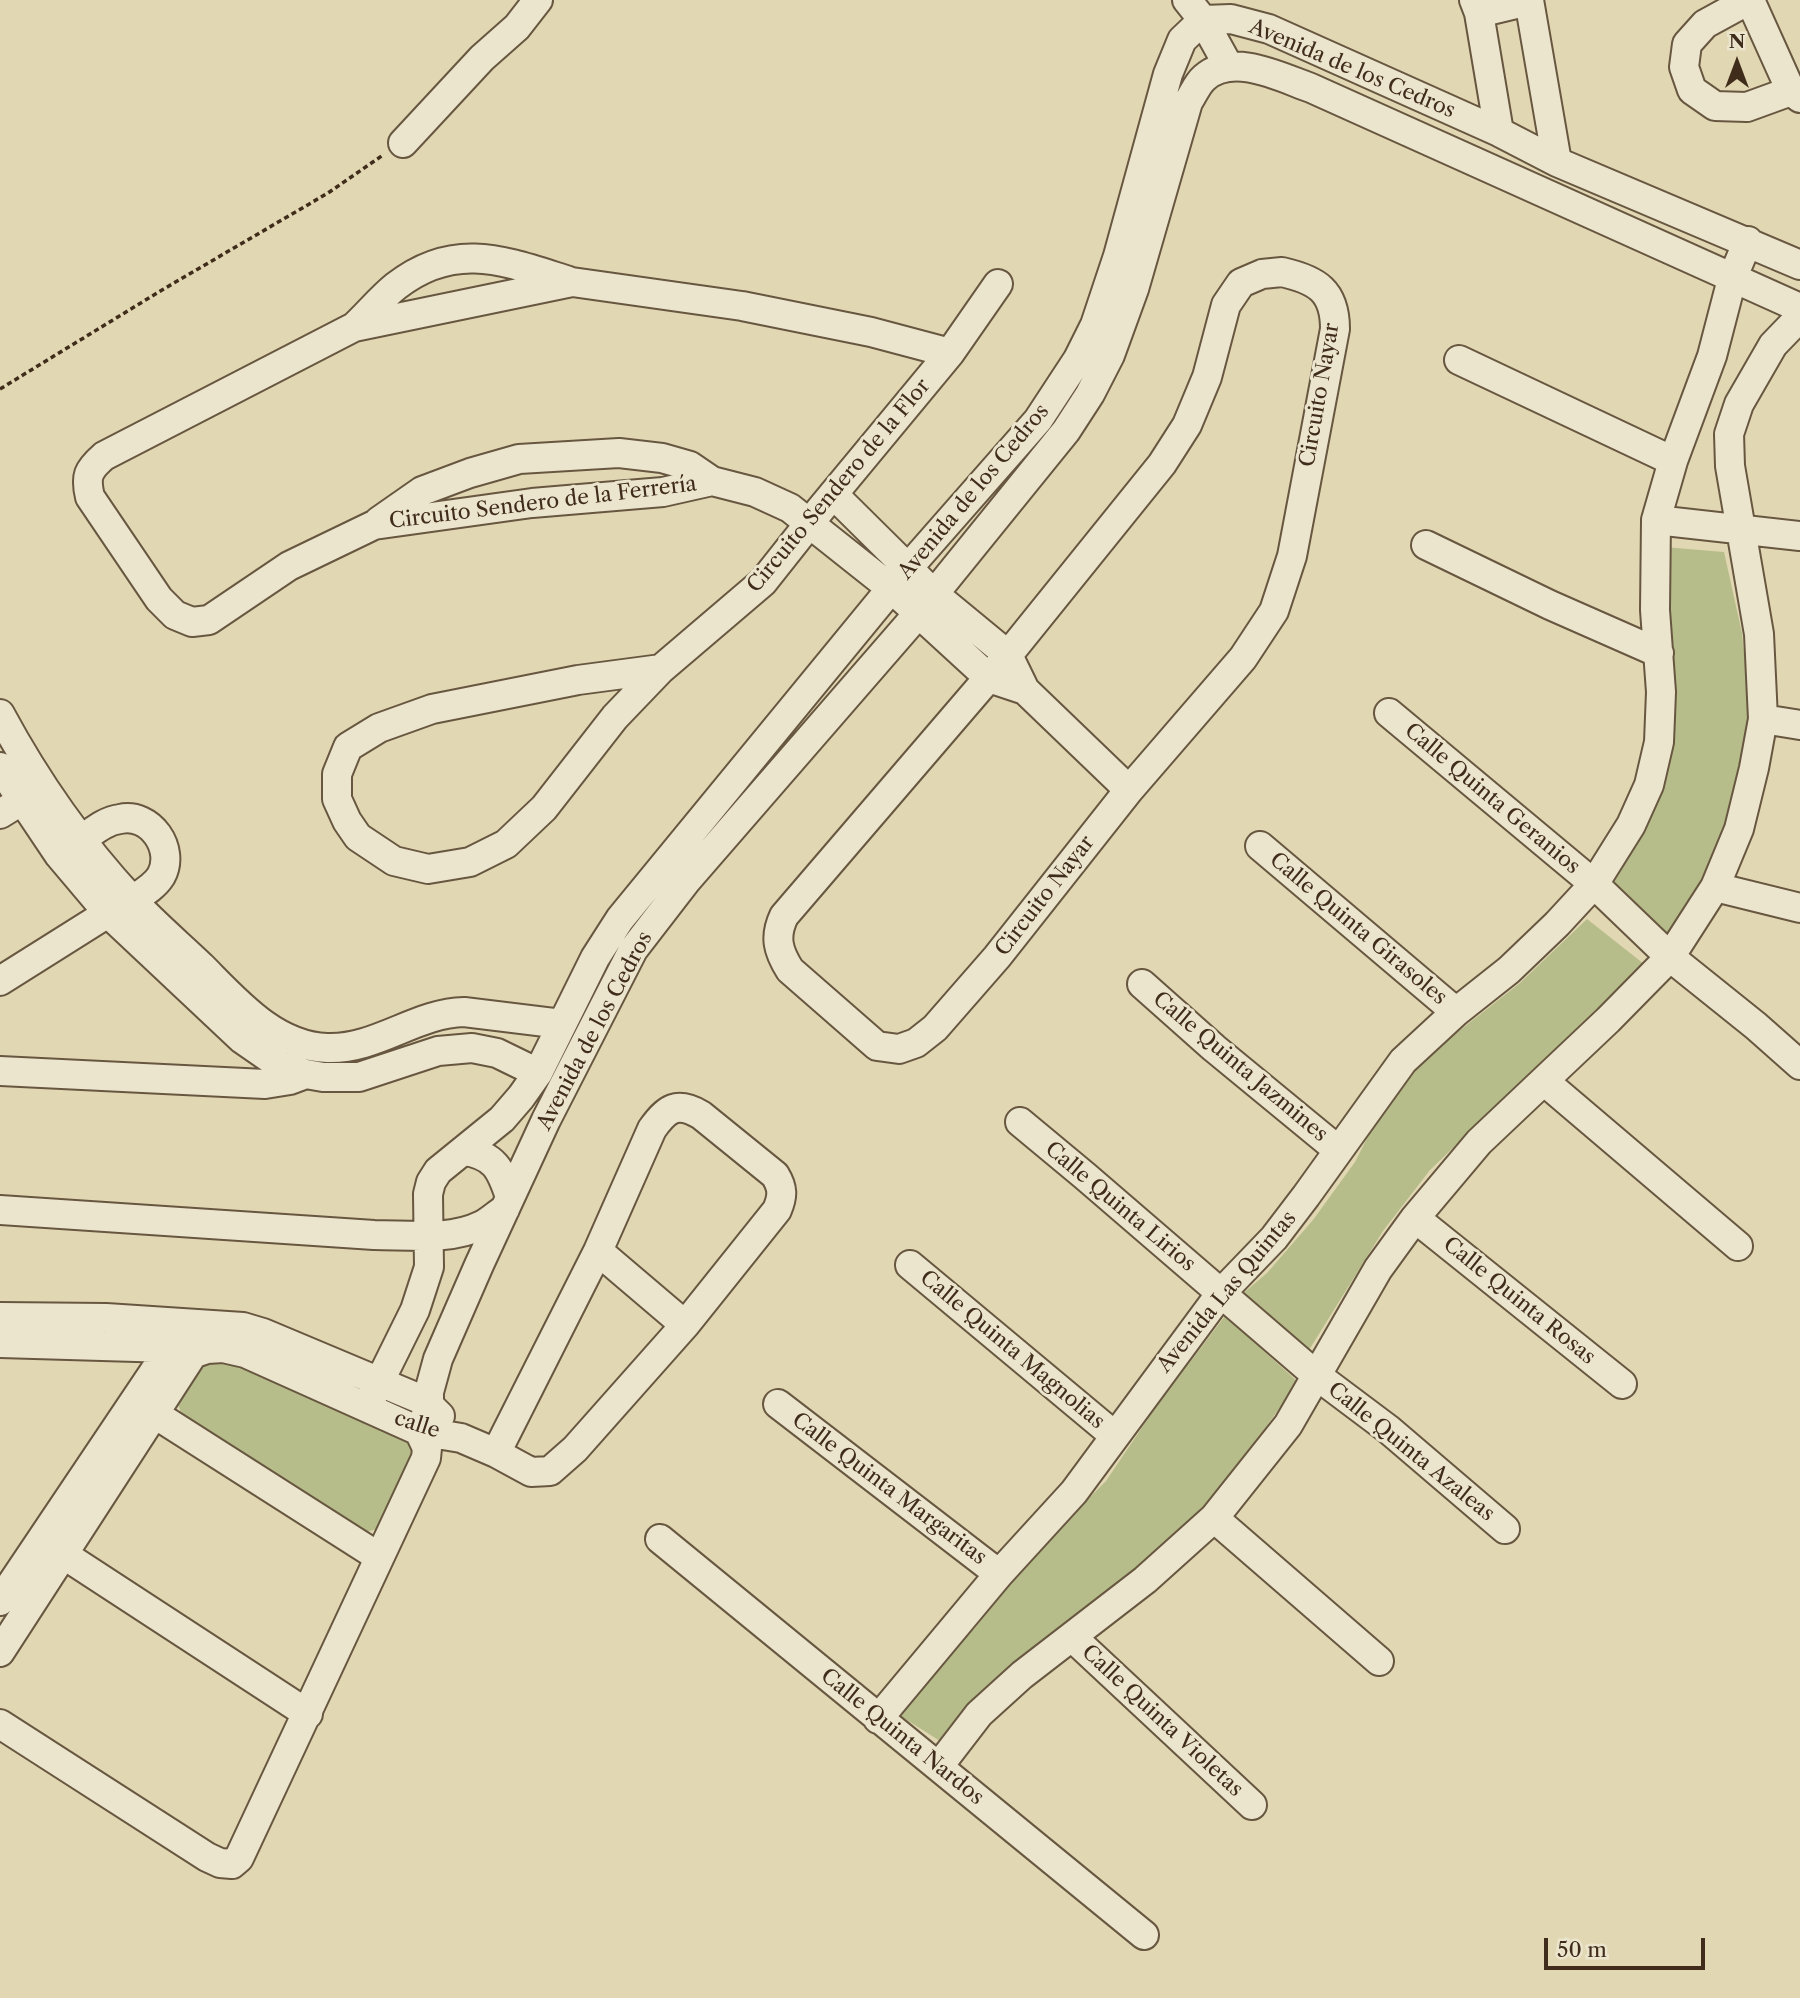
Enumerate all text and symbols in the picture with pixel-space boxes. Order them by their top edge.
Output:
street label: Avenida de los Cedros [1245,14,1459,124]
north arrow [1702,28,1772,98]
text: N [1729,30,1745,53]
street label: Circuito Nayar [1295,321,1345,469]
street label: Circuito Sendero de la Flor [742,374,936,598]
street label: Avenida de los Cedros [893,399,1055,585]
street label: Circuito Sendero de la Ferrería [388,472,698,534]
street label: Calle Quinta Geranios [1399,718,1585,880]
street label: Circuito Nayar [990,831,1100,961]
street label: Calle Quinta Girasoles [1264,848,1452,1010]
street label: Avenida de los Cedros [532,927,658,1135]
street label: Calle Quinta Jazmines [1148,987,1332,1147]
street label: Calle Quinta Lirios [1040,1137,1200,1277]
street label: Avenida Las Quintas [1152,1206,1302,1378]
street label: Calle Quinta Rosas [1438,1232,1600,1370]
street label: Calle Quinta Magnolias [915,1265,1109,1435]
street label: Calle Quinta Azaleas [1323,1377,1499,1527]
street label: calle [391,1406,443,1444]
street label: Calle Quinta Margaritas [787,1408,991,1570]
street label: Calle Quinta Violetas [1076,1640,1248,1802]
street label: Calle Quinta Nardos [815,1664,989,1810]
scale bar [1548,1924,1709,1968]
text: 50 m [1557,1937,1607,1962]

